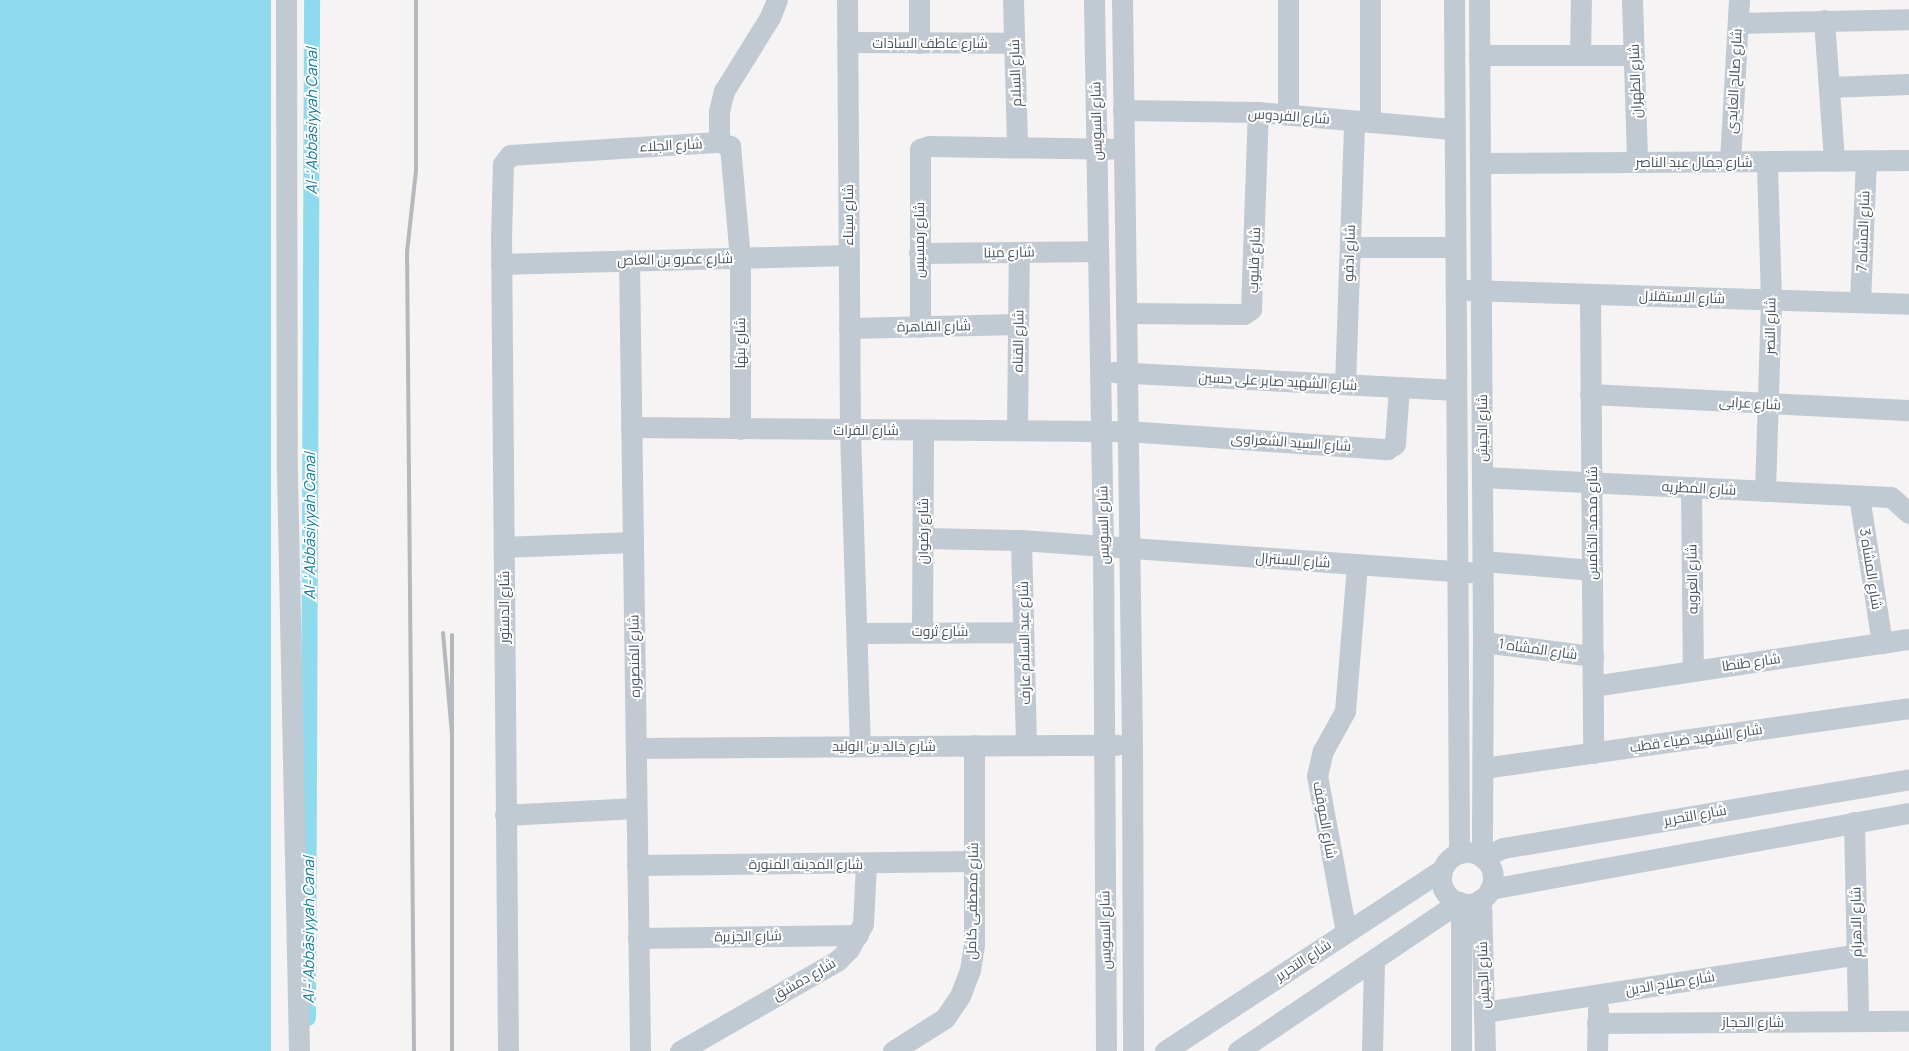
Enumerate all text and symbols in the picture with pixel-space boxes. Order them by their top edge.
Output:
street label: شارع صالح العايدى [1723,28,1745,134]
street label: شارع عاطف السادات [872,35,988,51]
street label: شارع السلام [1005,39,1025,107]
street label: شارع الطهران [1625,43,1645,119]
water label: Al-ʿAbbāsiyyah Canal [303,48,321,194]
street label: شارع السويس [1087,81,1105,161]
street label: شارع الفردوس [1248,105,1330,127]
street label: شارع الجلاء [639,135,703,155]
street label: شارع جمال عبد الناصر [1635,154,1753,170]
street label: شارع سيناء [840,184,856,246]
street label: شارع المشاه 7 [1853,190,1873,272]
street label: شارع رمسيس [911,202,927,278]
street label: شارع ادفو [1340,224,1358,282]
street label: شارع قليوب [1244,227,1264,293]
street label: شارع مينا [983,243,1035,261]
street label: شارع عمرو بن العاص [617,250,733,268]
street label: شارع الاستقلال [1639,287,1725,307]
street label: شارع النصر [1761,297,1779,355]
street label: شارع القناه [1009,309,1027,373]
street label: شارع بنها [732,317,748,369]
street label: شارع القاهرة [897,317,971,335]
street label: شارع الشهيد صابر على حسين [1198,368,1358,394]
street label: شارع عرابى [1718,393,1782,413]
street label: شارع الجيش [1474,394,1490,462]
street label: شارع الفرات [833,422,899,438]
street label: شارع السيد الشعراوى [1230,429,1352,455]
water label: Al-ʿAbbāsiyyah Canal [301,453,319,599]
street label: شارع محمد الخامس [1584,466,1600,580]
street label: شارع المطريه [1661,478,1737,498]
street label: شارع السويس [1094,485,1112,565]
street label: شارع رضوان [915,498,931,564]
street label: شارع المشاه 3 [1856,527,1886,611]
street label: شارع العروبه [1683,544,1701,614]
street label: شارع السنترال [1255,549,1331,571]
street label: شارع الدستور [496,571,512,643]
street label: شارع عبد السلام عارف [1015,581,1033,705]
street label: شارع المنصوره [625,614,643,698]
street label: شارع ثروت [912,623,968,639]
street label: شارع المشاه 1 [1497,635,1579,663]
street label: شارع طنطا [1721,650,1781,674]
street label: شارع الشهيد ضياء قطب [1629,720,1763,756]
street label: شارع خالد بن الوليد [832,738,936,754]
street label: شارع الموقف [1310,780,1340,860]
street label: شارع التحرير [1662,801,1728,829]
street label: شارع مصطفى كامل [963,842,981,960]
street label: شارع المدينه المنورة [749,856,863,872]
water label: Al-ʿAbbāsiyyah Canal [300,857,318,1003]
street label: شارع الاهرام [1847,887,1865,957]
street label: شارع السويس [1096,890,1114,970]
street label: شارع الجزيرة [714,927,782,945]
street label: شارع التحرير [1272,936,1334,984]
street label: شارع الجيش [1473,941,1493,1009]
street label: شارع دمشق [769,954,839,1004]
street label: شارع صلاح الدين [1624,968,1716,998]
street label: شارع الحجاز [1722,1014,1784,1030]

